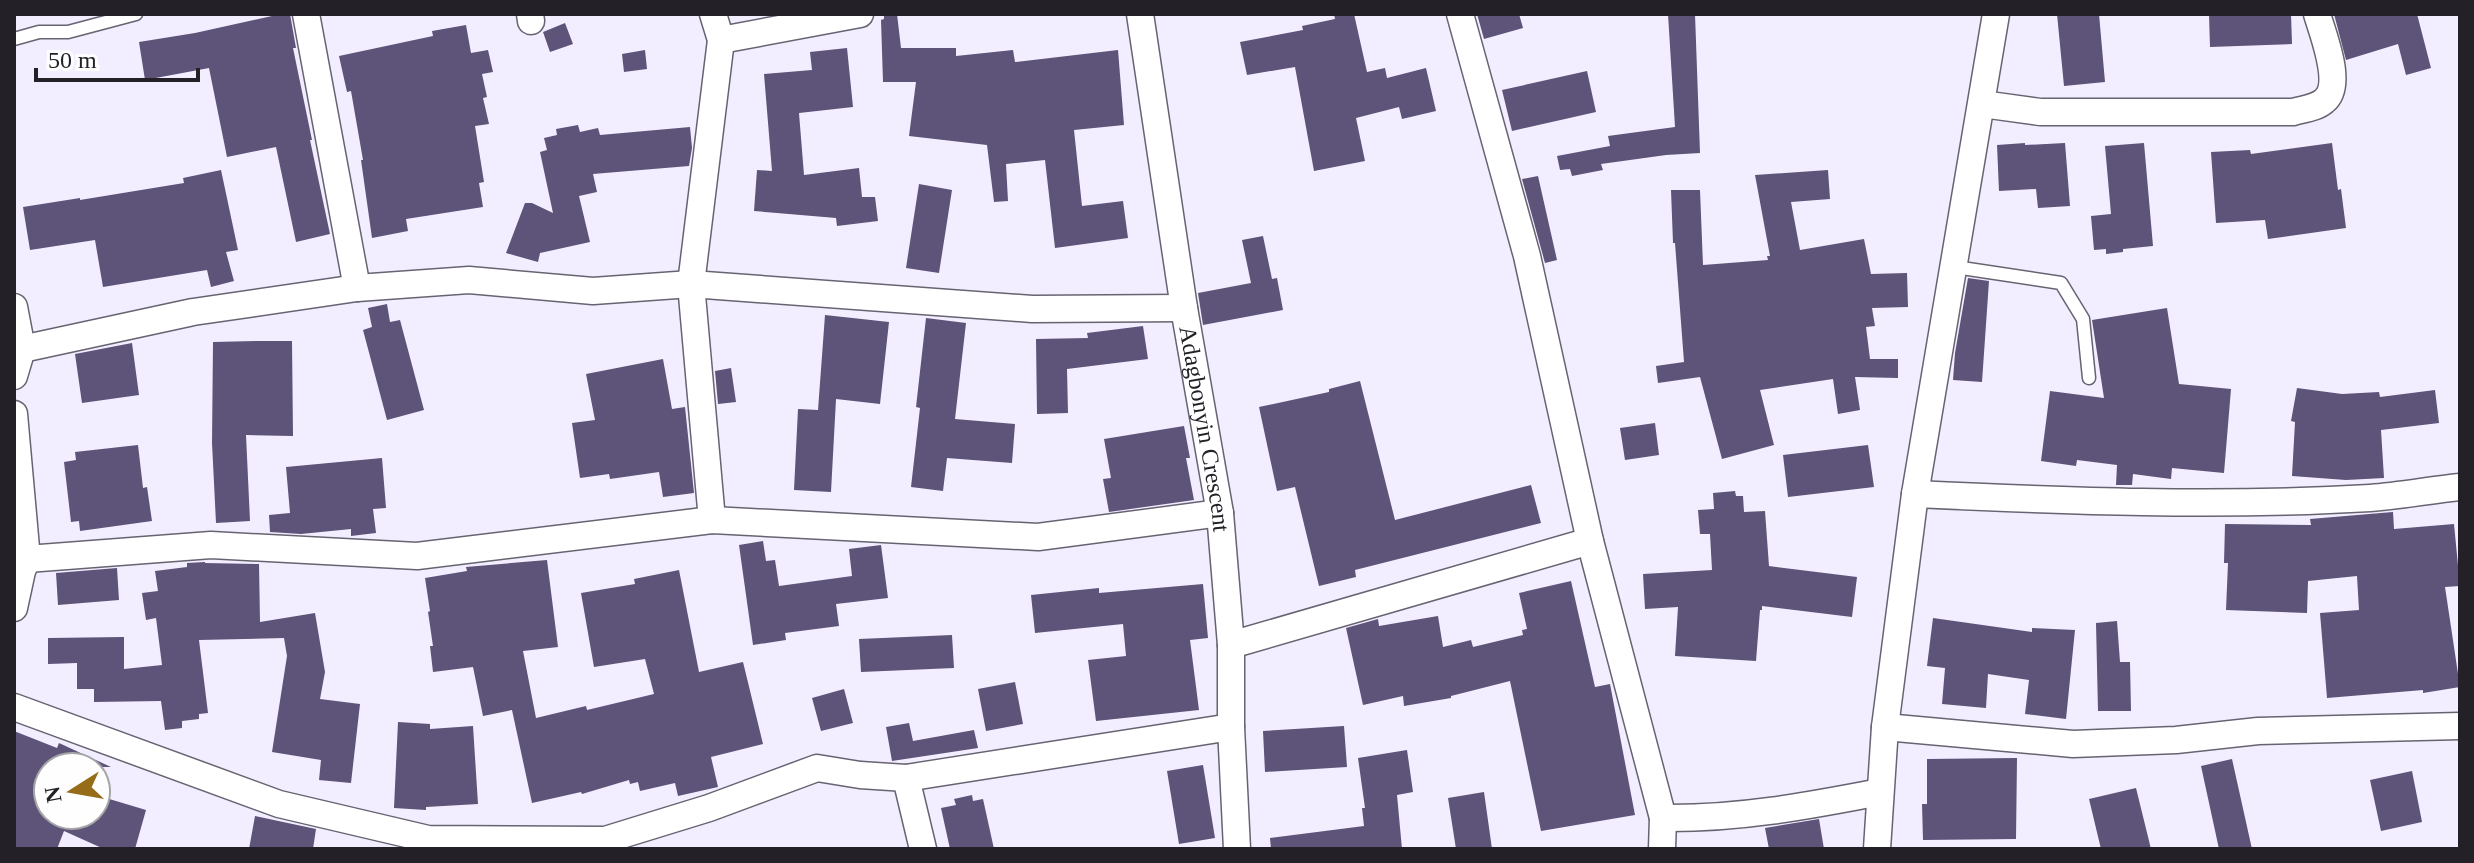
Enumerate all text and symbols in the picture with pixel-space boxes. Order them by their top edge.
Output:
scale bar [36,32,198,82]
text: 50 m [48,47,97,73]
street label: Adagbonyin Crescent [1174,324,1235,533]
north arrow [32,751,112,831]
text: N [39,784,67,805]

